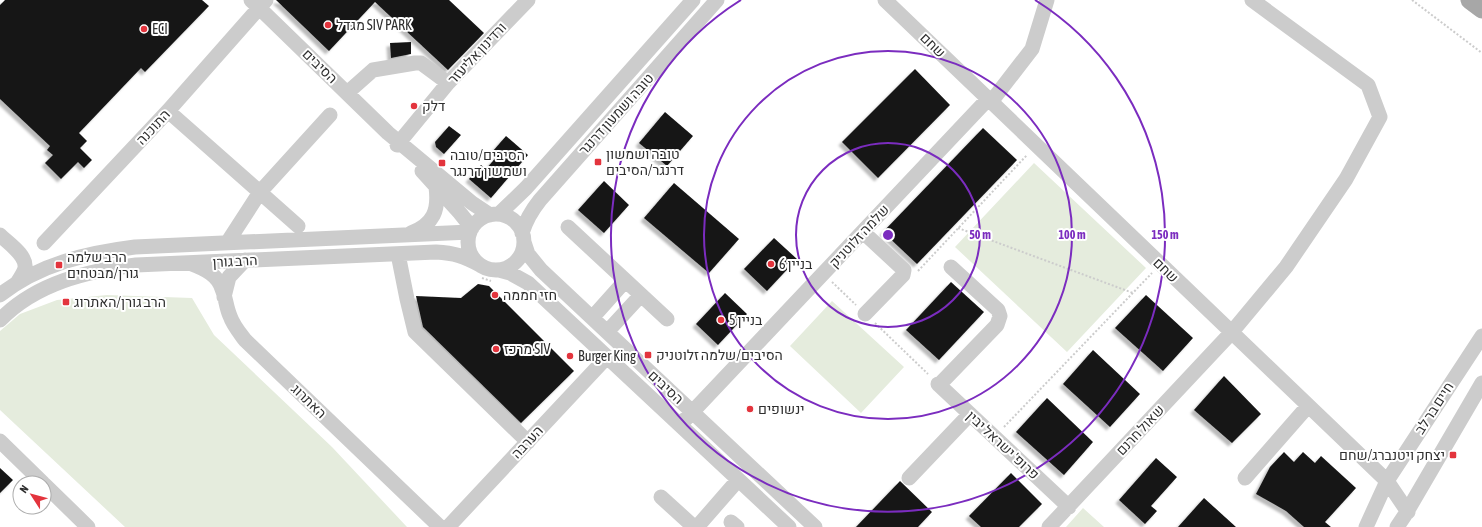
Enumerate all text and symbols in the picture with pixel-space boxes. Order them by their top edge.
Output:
place label: מגדל SIV PARK [336,17,412,33]
street label: ורדינון אליעזר [445,19,509,87]
marker: מגדל SIV PARK [323,20,333,30]
place label: ECI [152,21,168,37]
marker: ECI [139,24,149,34]
street label: שחם [917,29,949,61]
street label: הסיבים [299,46,341,86]
street label: טובה ושמעון דרנגר [575,70,657,158]
place label: דלק [422,98,445,114]
marker: דלק [409,101,419,111]
street label: התוכנה [133,106,173,148]
place label: טובה ושמשון דרנגר/הסיבים [606,146,684,178]
place label: הסיבים/טובה ושמשון דרנגר [450,147,527,179]
marker: טובה ושמשון דרנגר/הסיבים [593,157,603,167]
marker: הסיבים/טובה ושמשון דרנגר [437,158,447,168]
street label: שלמה זלוטניק [826,201,892,271]
centre of rings [881,228,895,242]
text: 50 m [969,228,991,242]
text: 100 m [1058,228,1086,242]
text: 150 m [1151,228,1179,242]
place label: הרב שלמה גורן/מבטחים [67,249,139,281]
street label: הרב גורן [212,252,258,270]
street label: שחם [1150,254,1182,286]
place label: בניין 6 [779,256,813,272]
marker: בניין 6 [766,259,776,269]
marker: הרב שלמה גורן/מבטחים [54,260,64,270]
place label: חזי חממה [503,287,557,303]
marker: חזי חממה [490,290,500,300]
place label: הרב גורן/האתרוג [74,294,166,310]
marker: הרב גורן/האתרוג [61,297,71,307]
place label: בניין 5 [729,312,763,328]
marker: בניין 5 [716,315,726,325]
place label: מרכז SIV [504,341,551,357]
marker: מרכז SIV [491,344,501,354]
place label: הסיבים/שלמה זלוטניק [656,347,783,363]
place label: Burger King [578,348,636,364]
marker: הסיבים/שלמה זלוטניק [643,350,653,360]
marker: Burger King [565,351,575,361]
street label: הסיבים [645,367,687,407]
street label: חיים בר לב [1411,379,1457,437]
street label: האתרוג [288,381,330,421]
place label: ינשופים [758,401,804,417]
street label: שאול חרנם [1113,402,1167,458]
marker: ינשופים [745,404,755,414]
street label: פרופ' ישראל יבין [964,407,1042,483]
street label: הערבה [508,422,546,462]
place label: יצחק ויטנברג/שחם [1339,447,1445,463]
marker: יצחק ויטנברג/שחם [1448,450,1458,460]
north arrow [12,475,52,515]
text: N [17,483,31,495]

